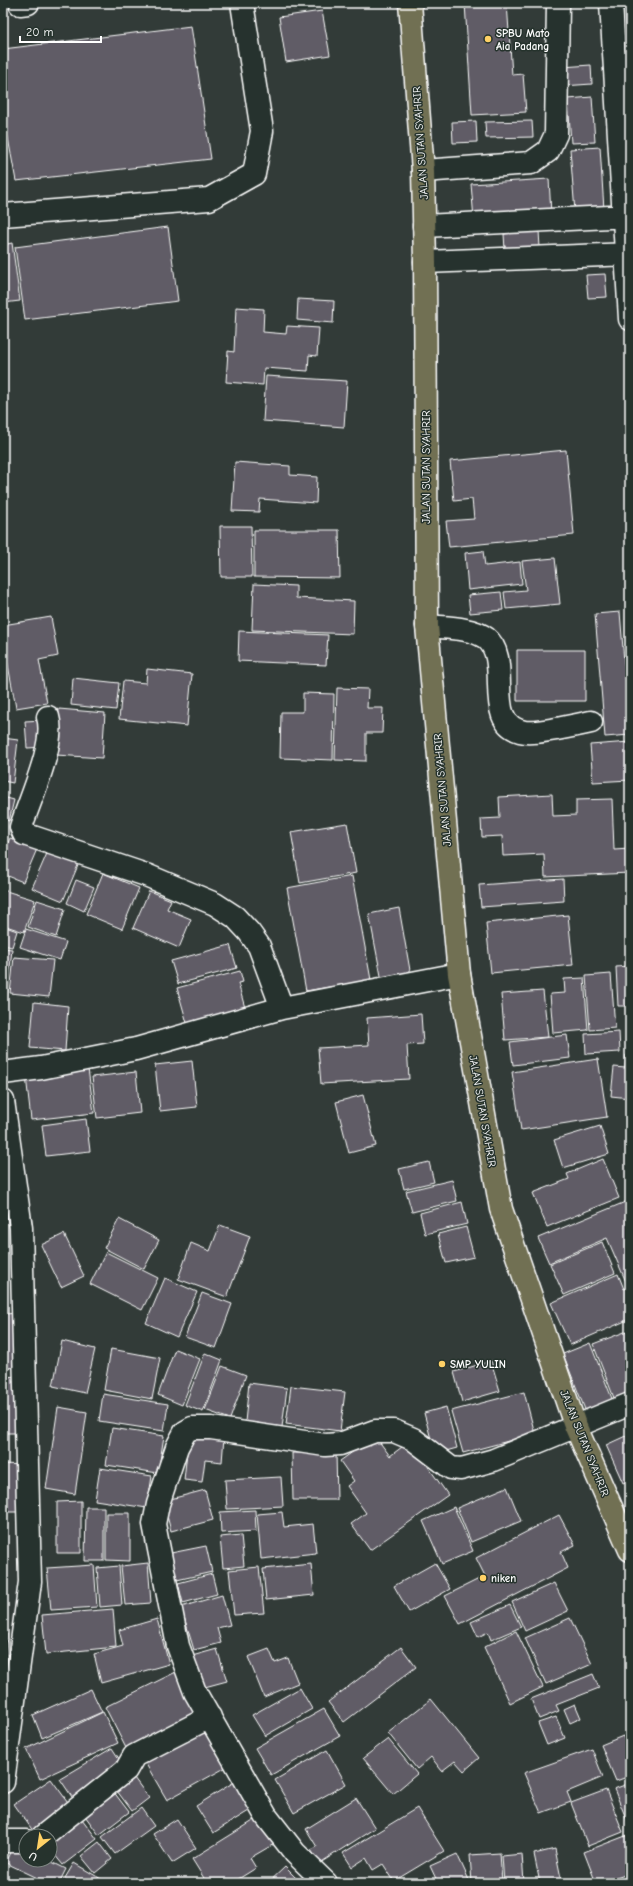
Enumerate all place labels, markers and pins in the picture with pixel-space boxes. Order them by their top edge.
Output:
place label: SPBU Mato Aia Padang [496,27,550,53]
marker: SPBU Mato Aia Padang [483,34,493,44]
place label: SMP YULIN [450,1358,506,1371]
marker: SMP YULIN [437,1359,447,1369]
place label: niken [491,1572,516,1585]
marker: niken [478,1573,488,1583]

